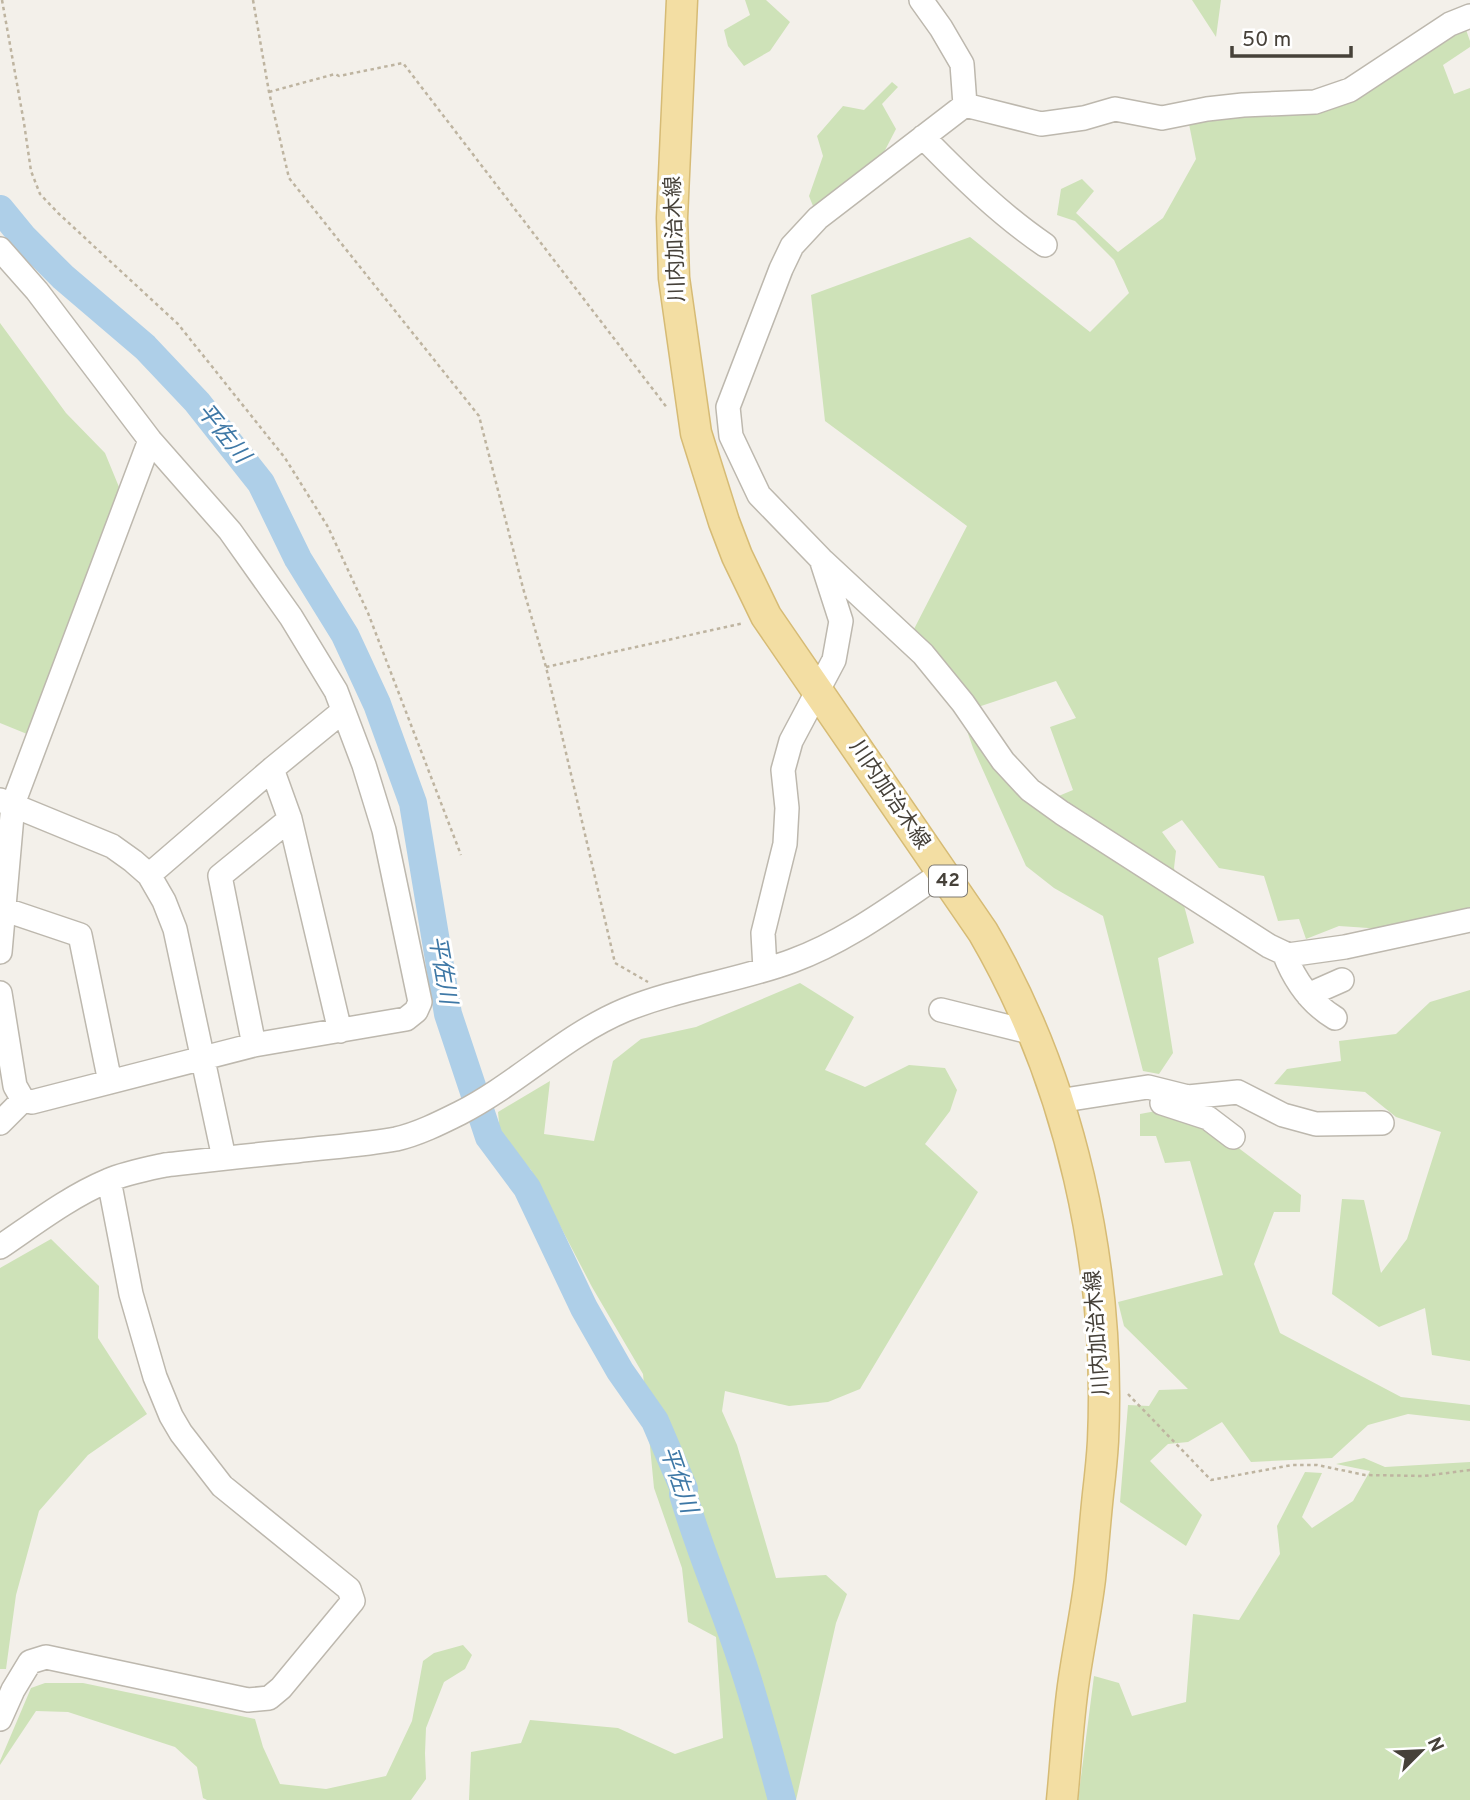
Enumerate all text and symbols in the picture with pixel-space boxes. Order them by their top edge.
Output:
scale bar [1232,14,1351,58]
text: 50 m [1242,27,1291,54]
street label: 川内加治木線 [660,176,692,302]
water label: 平佐川 [189,398,257,472]
street label: 川内加治木線 [843,735,935,855]
road number: 42 [929,866,967,897]
water label: 平佐川 [421,934,462,1009]
street label: 川内加治木線 [1080,1269,1116,1397]
water label: 平佐川 [652,1443,703,1520]
north arrow [1386,1716,1456,1786]
text: N [1421,1734,1448,1756]

